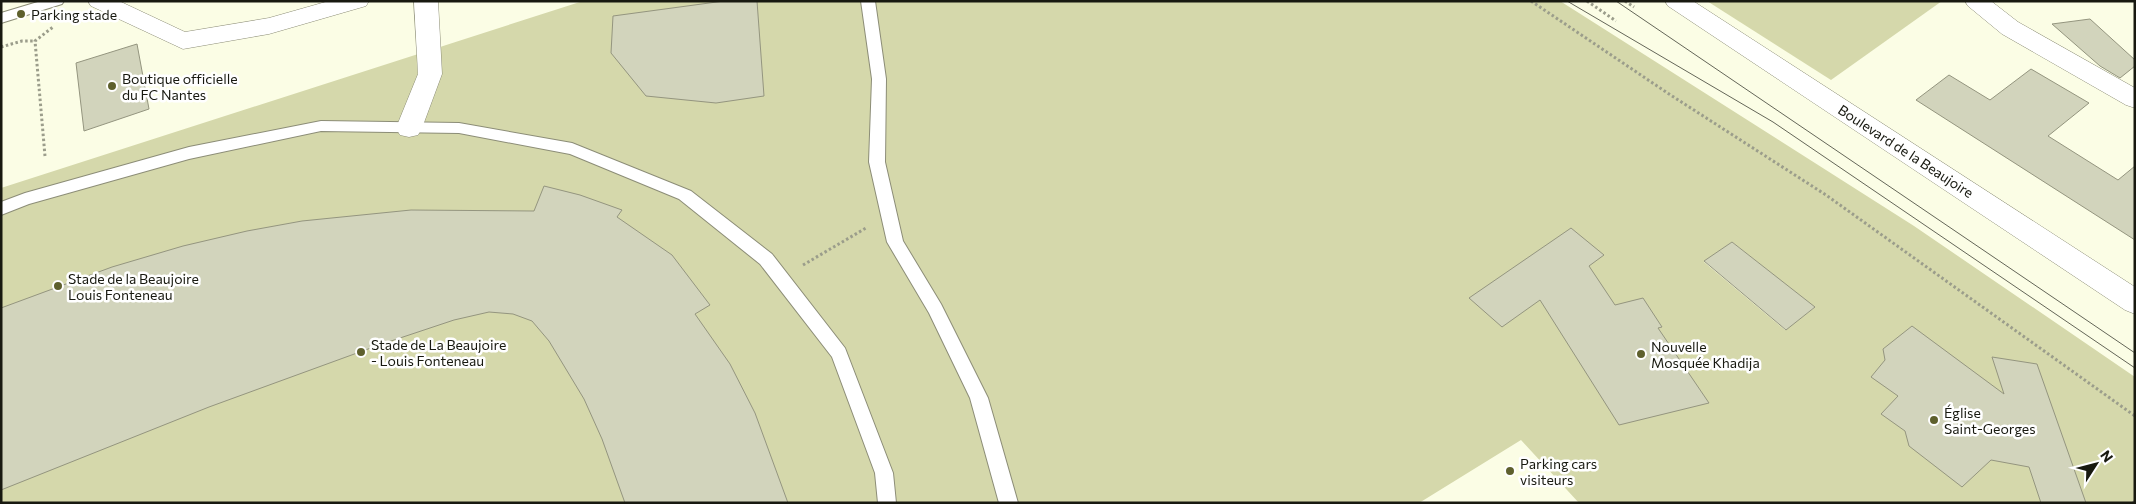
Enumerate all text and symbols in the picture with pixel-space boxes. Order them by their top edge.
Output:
place label: Parking stade [31,6,117,23]
marker: Parking stade [15,8,27,20]
place label: Boutique officielle du FC Nantes [122,70,238,103]
marker: Boutique officielle du FC Nantes [106,80,118,92]
street label: Boulevard de la Beaujoire [1835,101,1977,201]
place label: Stade de la Beaujoire Louis Fonteneau [68,270,199,303]
marker: Stade de la Beaujoire Louis Fonteneau [52,280,64,292]
place label: Stade de La Beaujoire - Louis Fonteneau [371,336,506,369]
place label: Nouvelle Mosquée Khadija [1651,338,1760,371]
marker: Stade de La Beaujoire - Louis Fonteneau [355,346,367,358]
marker: Nouvelle Mosquée Khadija [1635,348,1647,360]
place label: Église Saint-Georges [1944,404,2036,437]
marker: Église Saint-Georges [1928,414,1940,426]
north arrow [2071,439,2121,489]
text: N [2097,447,2117,465]
place label: Parking cars visiteurs [1520,455,1597,488]
marker: Parking cars visiteurs [1504,465,1516,477]

